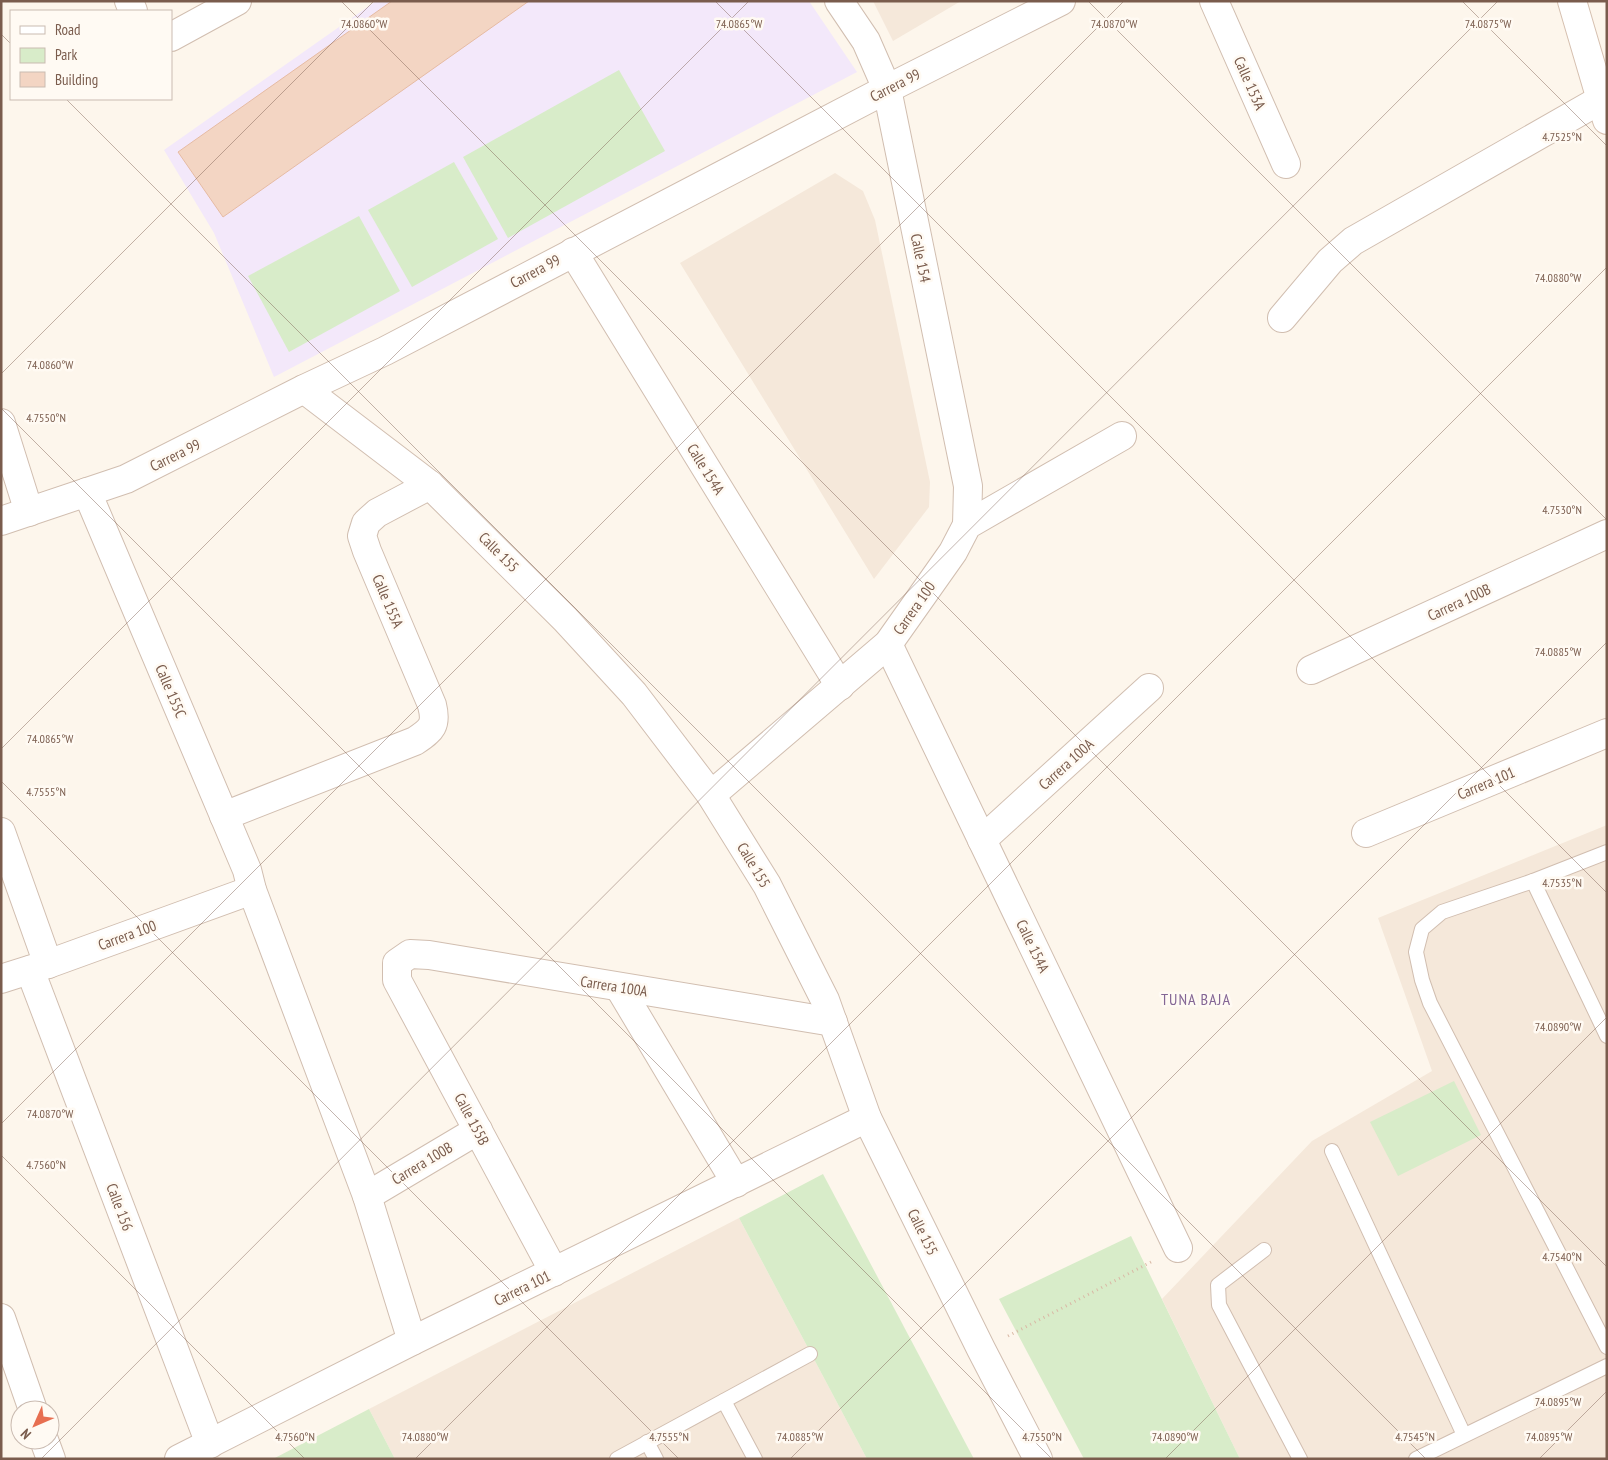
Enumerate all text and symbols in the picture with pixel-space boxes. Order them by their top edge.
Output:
legend [10,10,172,100]
text: 74.0860°W [341,16,387,31]
text: 74.0865°W [716,16,762,31]
text: 74.0870°W [1091,16,1137,31]
text: 74.0875°W [1465,16,1511,31]
text: Road [55,20,81,39]
text: Park [55,45,77,64]
street label: Calle 153A [1230,53,1271,113]
street label: Carrera 99 [867,64,923,106]
text: Building [55,70,98,89]
text: 4.7525°N [1542,129,1582,144]
street label: Calle 154 [907,232,935,284]
street label: Carrera 99 [507,250,563,292]
text: 74.0880°W [1535,270,1581,285]
text: 74.0860°W [27,357,73,372]
text: 4.7550°N [26,410,66,425]
street label: Carrera 99 [147,435,203,475]
street label: Calle 154A [683,440,729,499]
text: 4.7530°N [1542,502,1582,517]
street label: Calle 155 [475,528,523,576]
street label: Calle 155A [368,571,408,631]
street label: Carrera 100 [889,578,939,638]
street label: Carrera 100B [1424,579,1494,625]
text: 74.0885°W [1535,644,1581,659]
street label: Calle 155C [151,661,191,721]
text: 74.0865°W [27,731,73,746]
street label: Carrera 100A [1034,734,1098,794]
street label: Carrera 101 [1454,762,1518,804]
text: 4.7555°N [26,784,66,799]
street label: Calle 155 [733,839,775,891]
text: 4.7535°N [1542,875,1582,890]
street label: Carrera 100 [95,916,159,954]
street label: Calle 154A [1012,916,1054,976]
street label: Carrera 100A [579,971,650,1001]
district label: TUNA BAJA [1161,989,1231,1009]
text: 74.0890°W [1535,1019,1581,1034]
street label: Calle 155B [450,1090,494,1148]
text: 74.0870°W [27,1106,73,1121]
street label: Carrera 100B [388,1137,456,1189]
text: 4.7560°N [26,1157,66,1172]
street label: Calle 156 [102,1181,138,1234]
street label: Calle 155 [904,1206,942,1258]
text: 4.7540°N [1542,1249,1582,1264]
street label: Carrera 101 [491,1266,553,1310]
text: 74.0895°W [1535,1394,1581,1409]
north arrow [10,1400,60,1450]
text: N [17,1425,35,1443]
text: 4.7560°N [275,1429,315,1444]
text: 74.0880°W [402,1429,448,1444]
text: 4.7555°N [649,1429,689,1444]
text: 74.0885°W [777,1429,823,1444]
text: 4.7550°N [1022,1429,1062,1444]
text: 74.0890°W [1152,1429,1198,1444]
text: 4.7545°N [1395,1429,1435,1444]
text: 74.0895°W [1526,1429,1572,1444]

